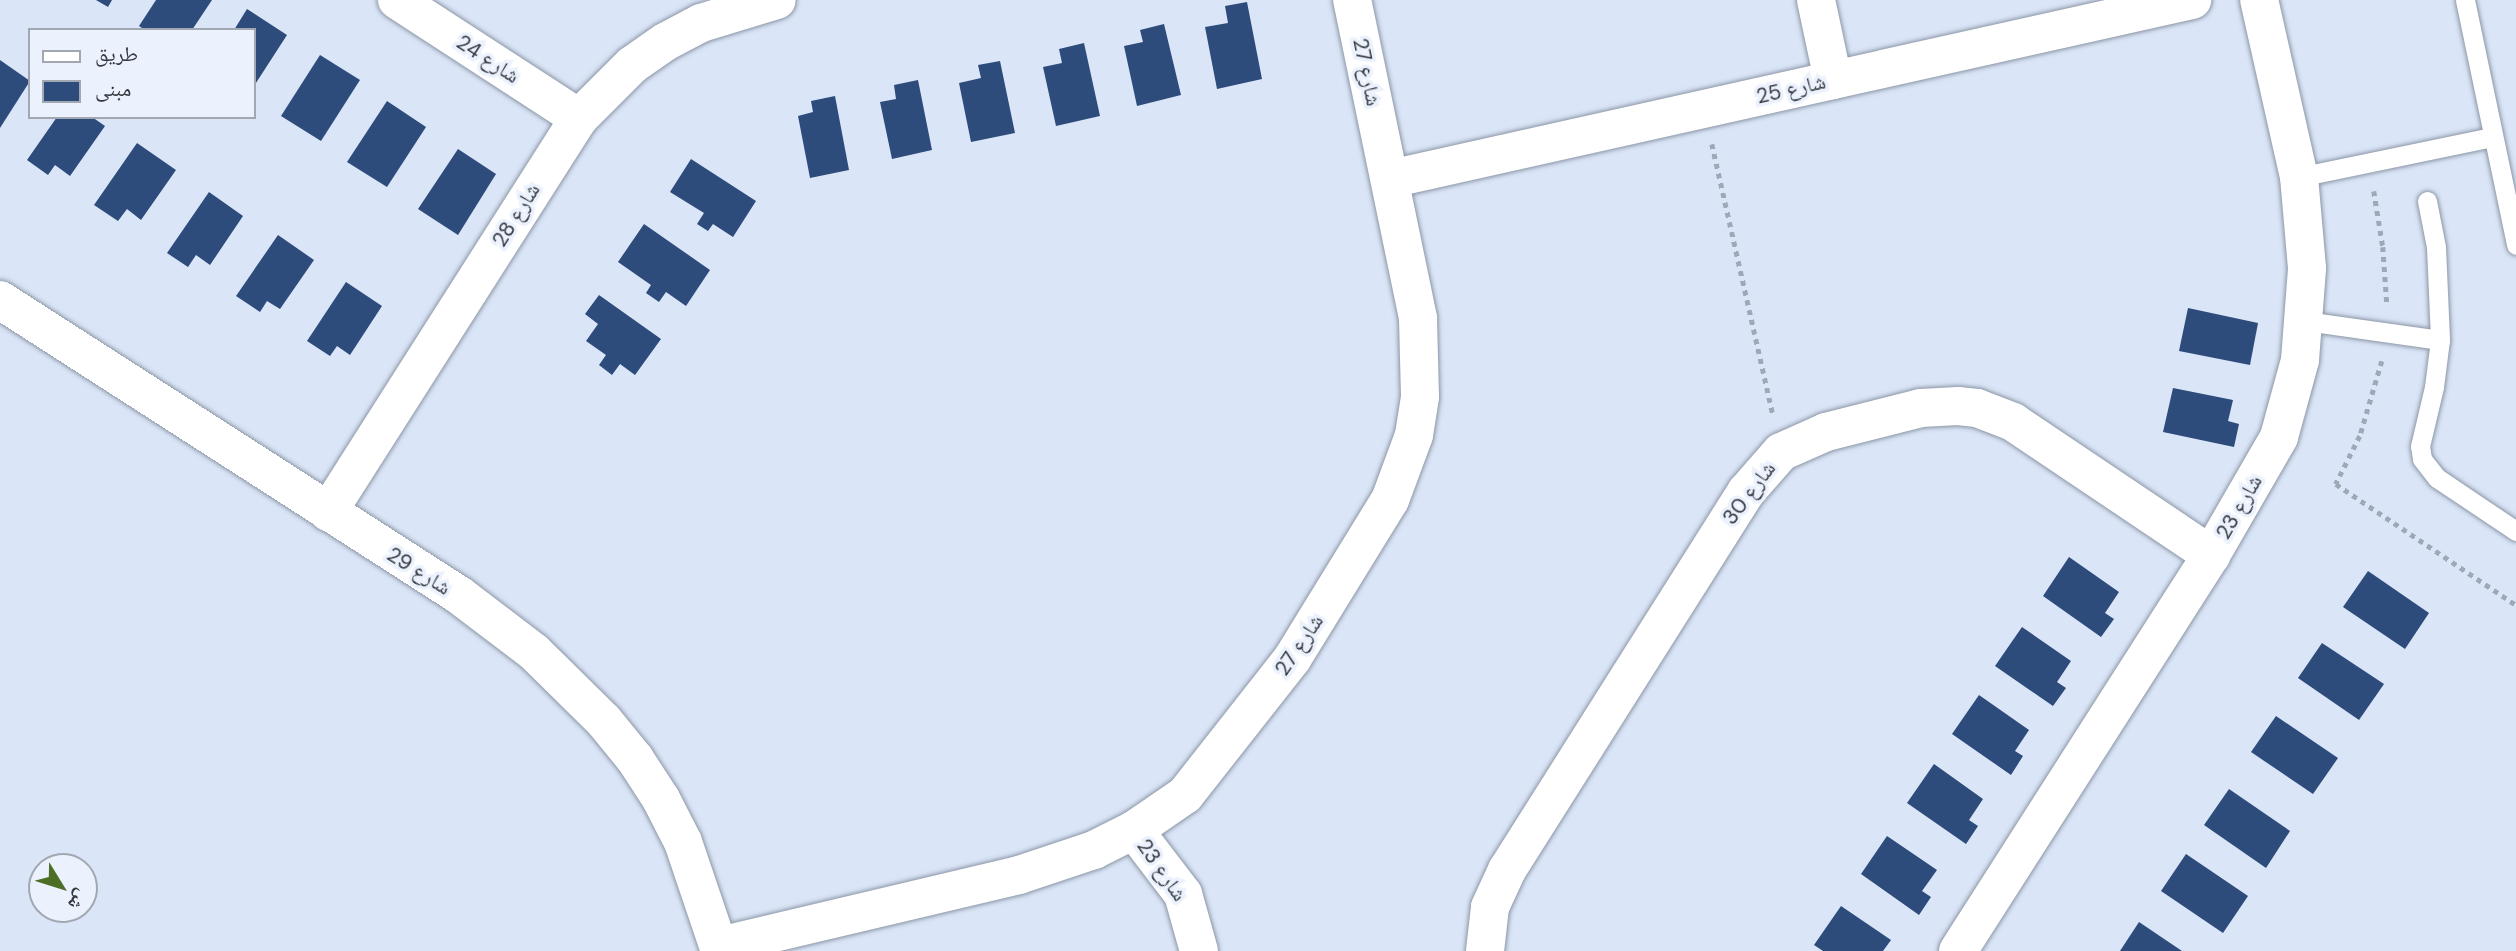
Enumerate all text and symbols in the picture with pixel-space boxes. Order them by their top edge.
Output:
legend [28,28,256,119]
street label: شارع 24 [452,29,524,89]
street label: شارع 27 [1348,36,1386,108]
text: طريق [95,40,138,68]
street label: شارع 25 [1754,69,1828,109]
text: مبنى [95,75,131,103]
street label: شارع 28 [487,179,545,251]
street label: شارع 30 [1717,457,1781,529]
street label: شارع 23 [2211,470,2267,544]
street label: شارع 29 [382,542,456,600]
street label: شارع 27 [1269,610,1329,680]
street label: شارع 23 [1132,834,1192,906]
north arrow [28,853,98,923]
text: ش [62,884,94,916]

